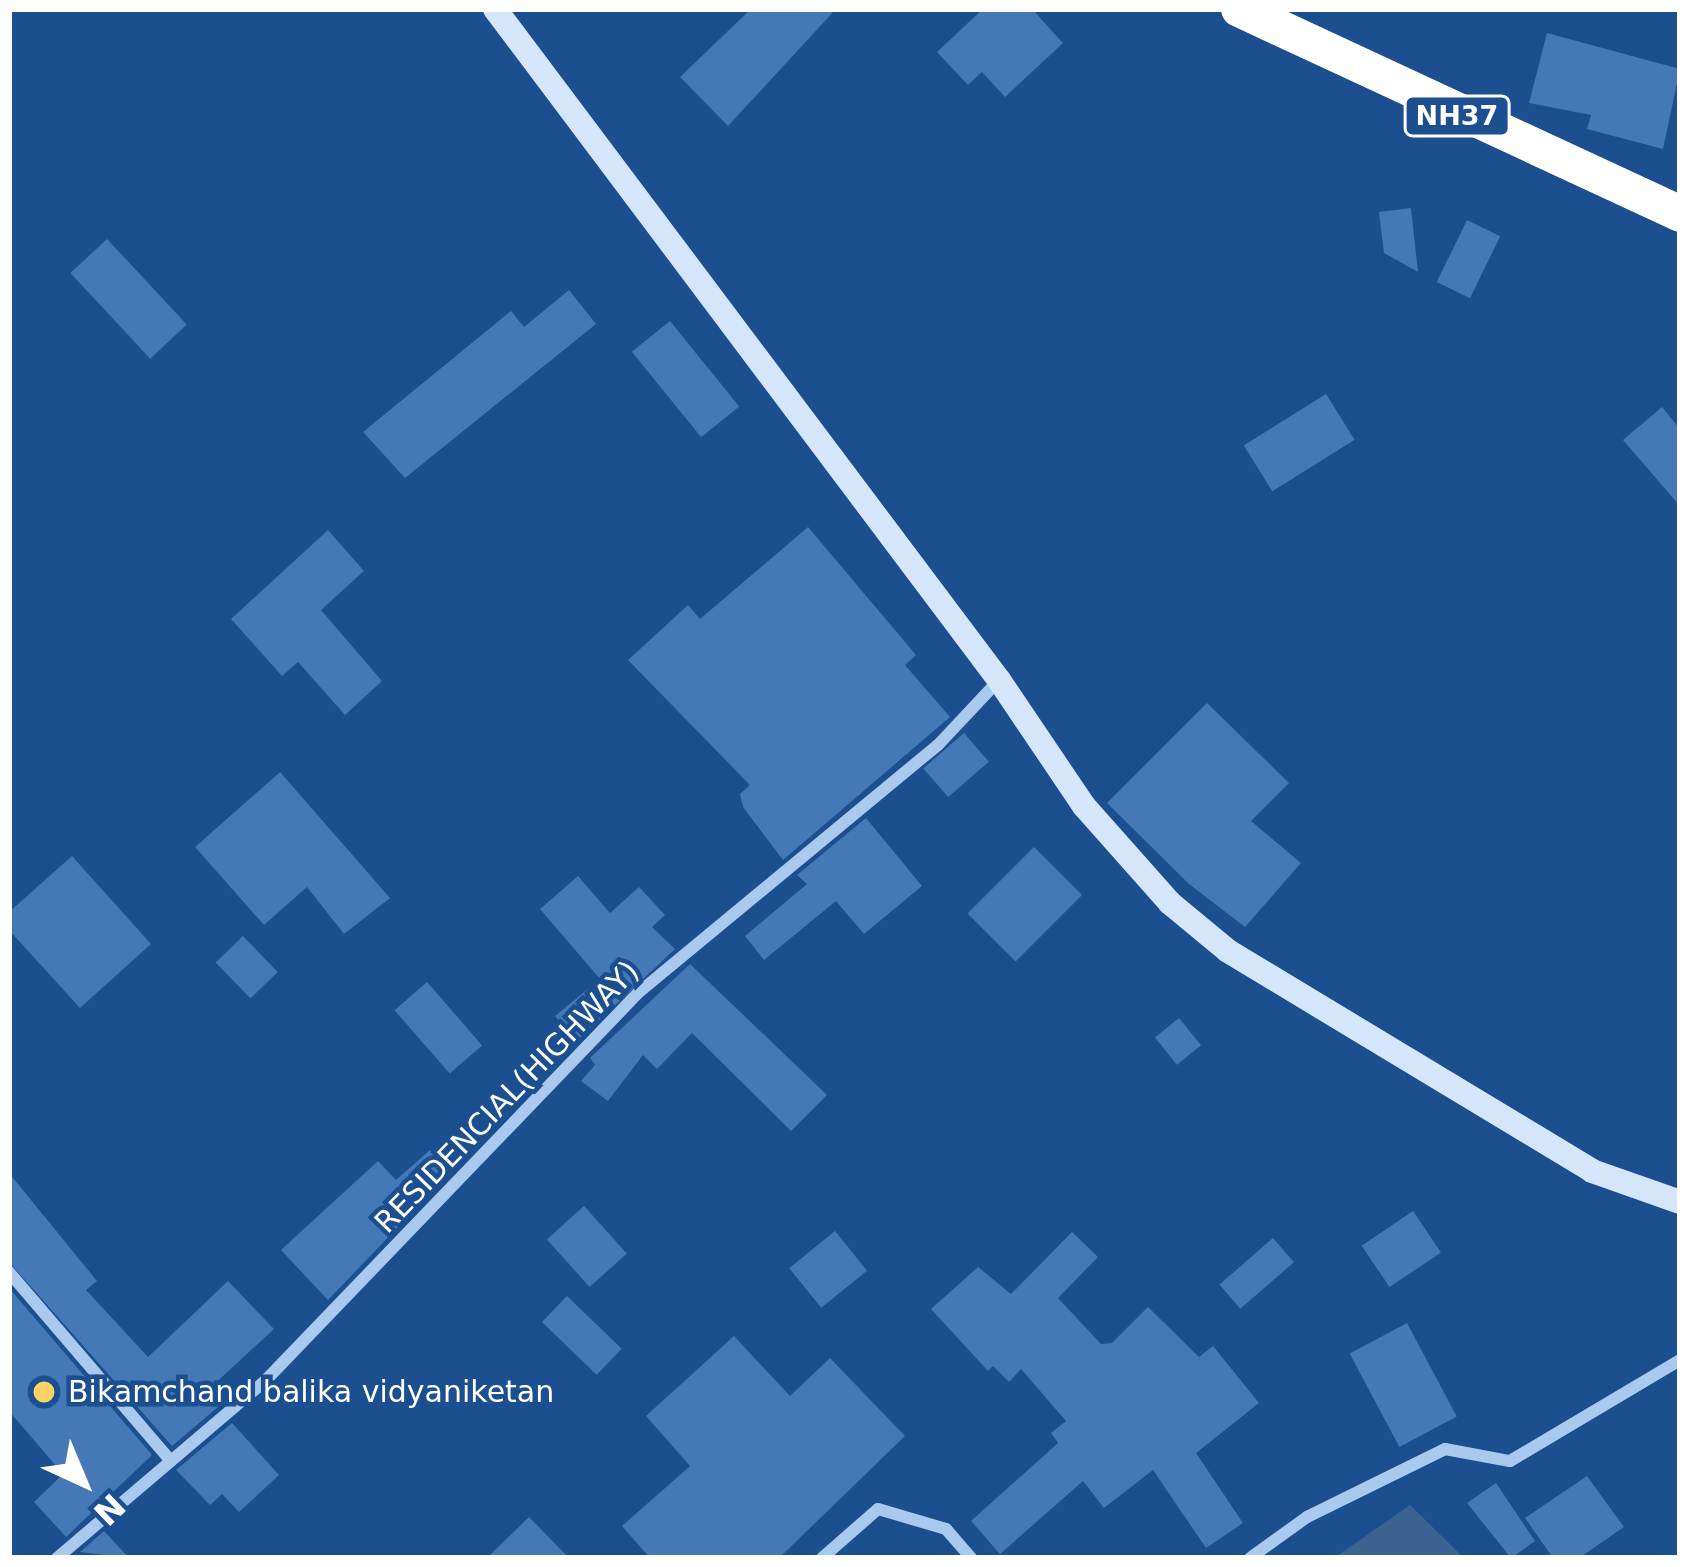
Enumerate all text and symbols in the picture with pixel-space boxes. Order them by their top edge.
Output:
road number: NH37 [1403,95,1511,137]
street label: RESIDENCIAL(HIGHWAY) [367,953,647,1241]
place label: Bikamchand balika vidyaniketan [68,1374,554,1410]
marker: Bikamchand balika vidyaniketan [31,1379,57,1405]
north arrow [24,1423,144,1543]
text: N [86,1486,133,1533]

